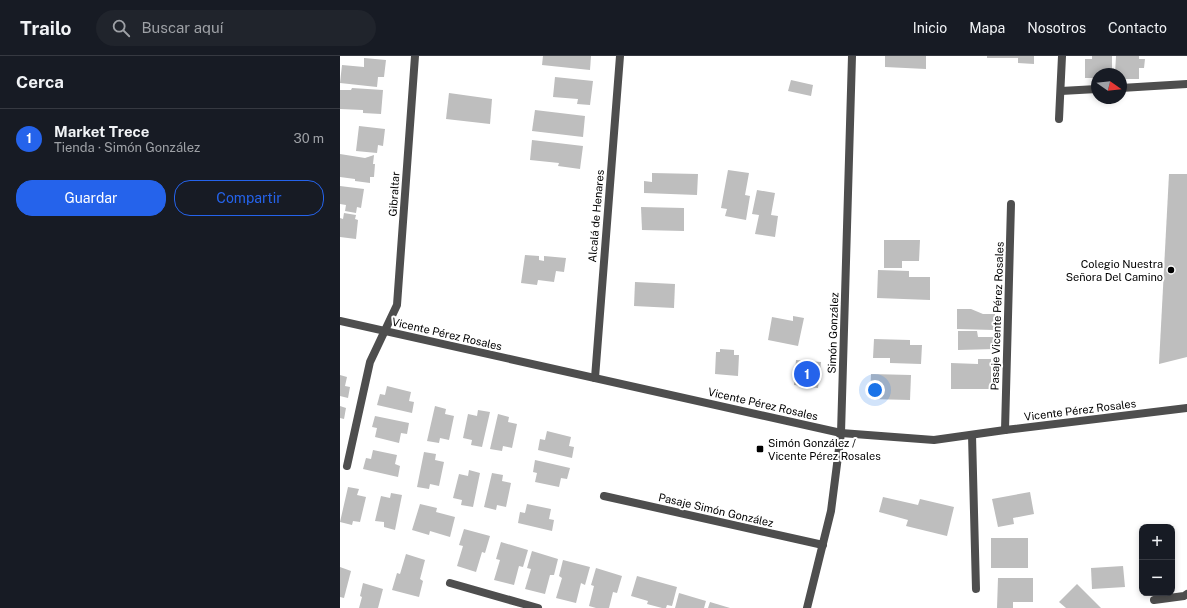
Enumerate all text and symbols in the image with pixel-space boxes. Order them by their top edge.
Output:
search box [96,10,376,46]
text: Trailo [20,17,72,39]
icon: search [110,17,132,39]
text: Buscar aquí [142,19,223,36]
text: Inicio [913,20,947,36]
text: Mapa [969,20,1005,36]
text: Nosotros [1027,20,1086,36]
text: Contacto [1108,20,1167,36]
north arrow [1091,68,1127,104]
text: Cerca [16,72,64,92]
text: Market Trece [54,123,149,140]
text: 1 [26,131,32,146]
text: 30 m [294,131,324,146]
text: Tienda · Simón González [54,140,200,155]
street label: Alcalá de Henares [586,169,606,263]
street label: Gibraltar [386,171,402,217]
button: Guardar [16,180,166,216]
button: Compartir [174,180,324,216]
street label: Pasaje Vicente Pérez Rosales [988,241,1006,391]
place label: Colegio Nuestra Señora Del Camino [1066,258,1163,283]
marker: Colegio Nuestra Señora Del Camino [1166,265,1176,275]
street label: Simón González [826,292,840,374]
street label: Vicente Pérez Rosales [391,315,504,353]
pin: 1 [794,359,820,389]
your location [865,380,885,400]
street label: Vicente Pérez Rosales [707,385,820,423]
street label: Vicente Pérez Rosales [1023,397,1137,423]
place label: Simón González / Vicente Pérez Rosales [768,437,881,462]
marker: Simón González / Vicente Pérez Rosales [755,444,765,454]
street label: Pasaje Simón González [657,491,775,529]
map controls [1139,524,1175,596]
button: + [1139,524,1175,560]
button: − [1139,560,1175,596]

